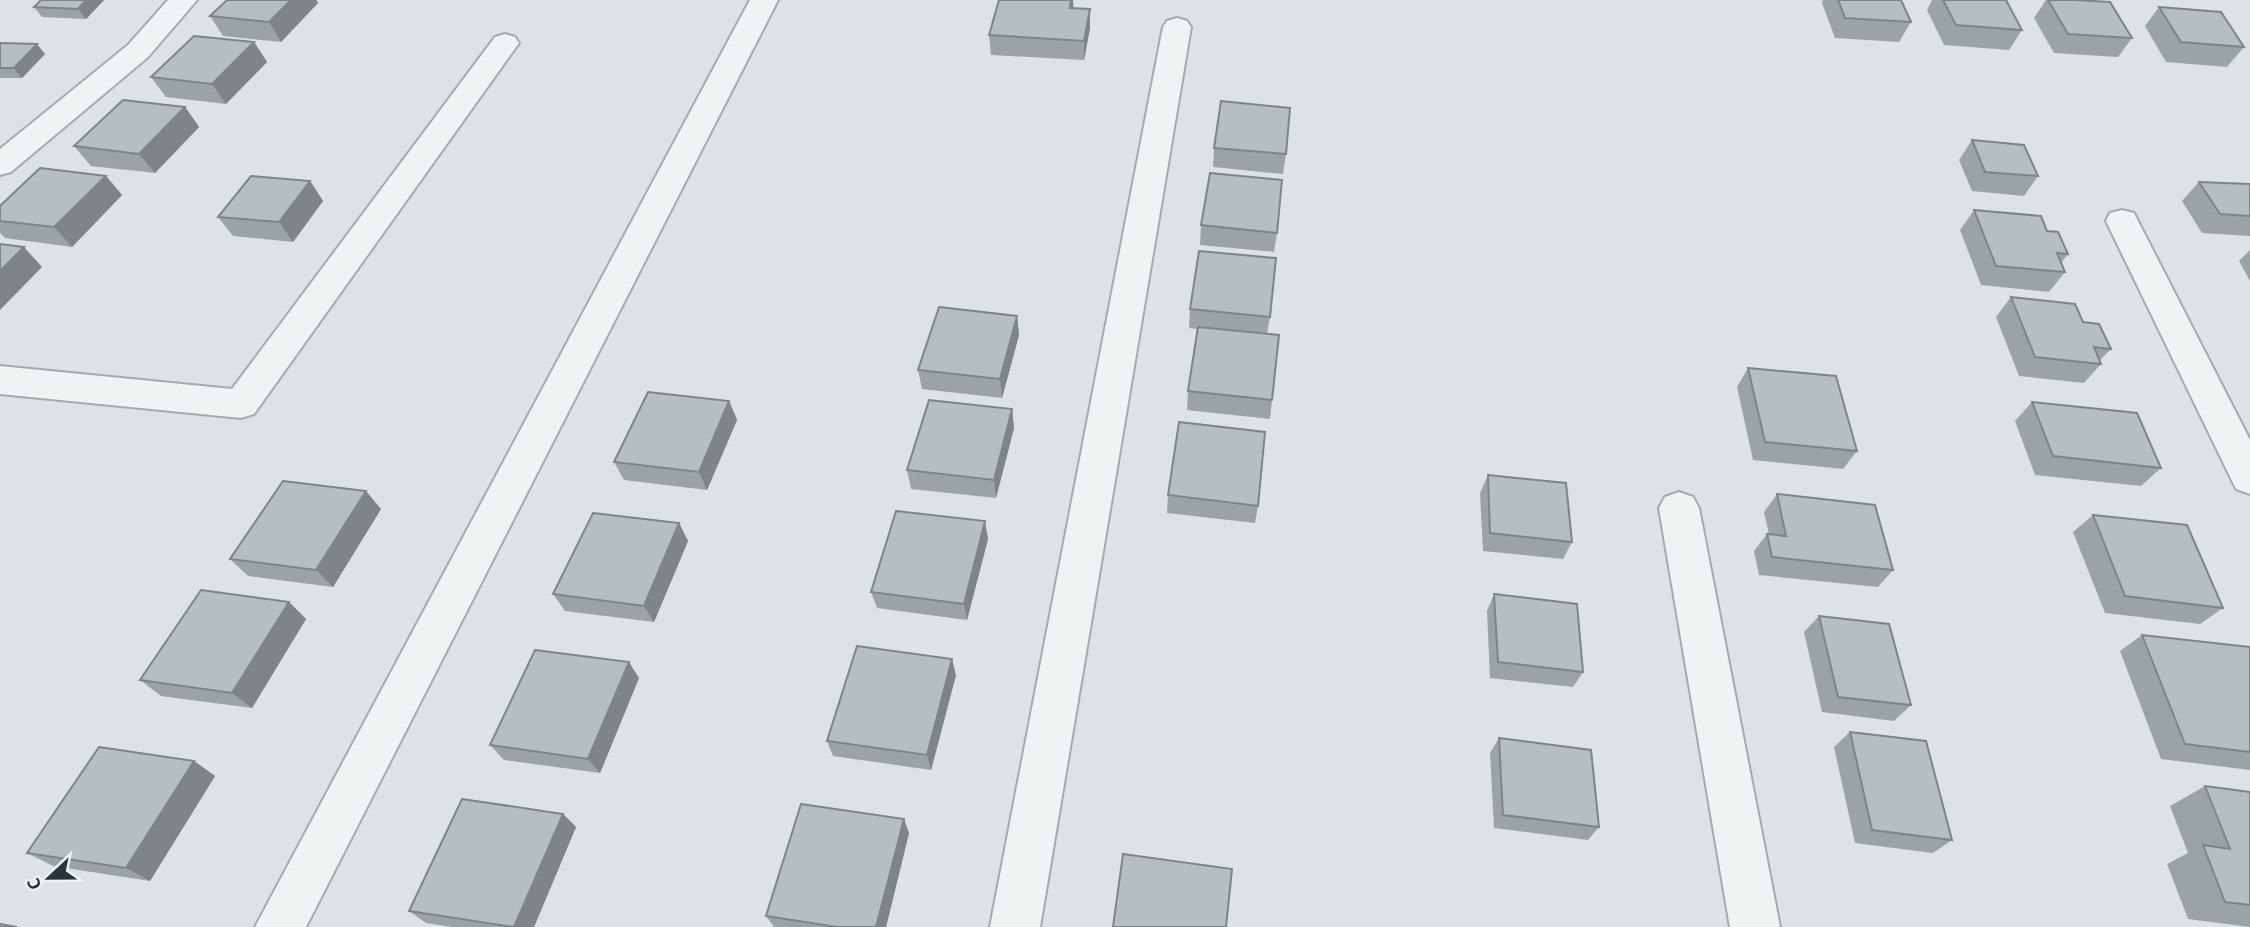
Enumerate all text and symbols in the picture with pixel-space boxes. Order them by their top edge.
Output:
north arrow [14,843,84,913]
text: С [24,875,45,892]

